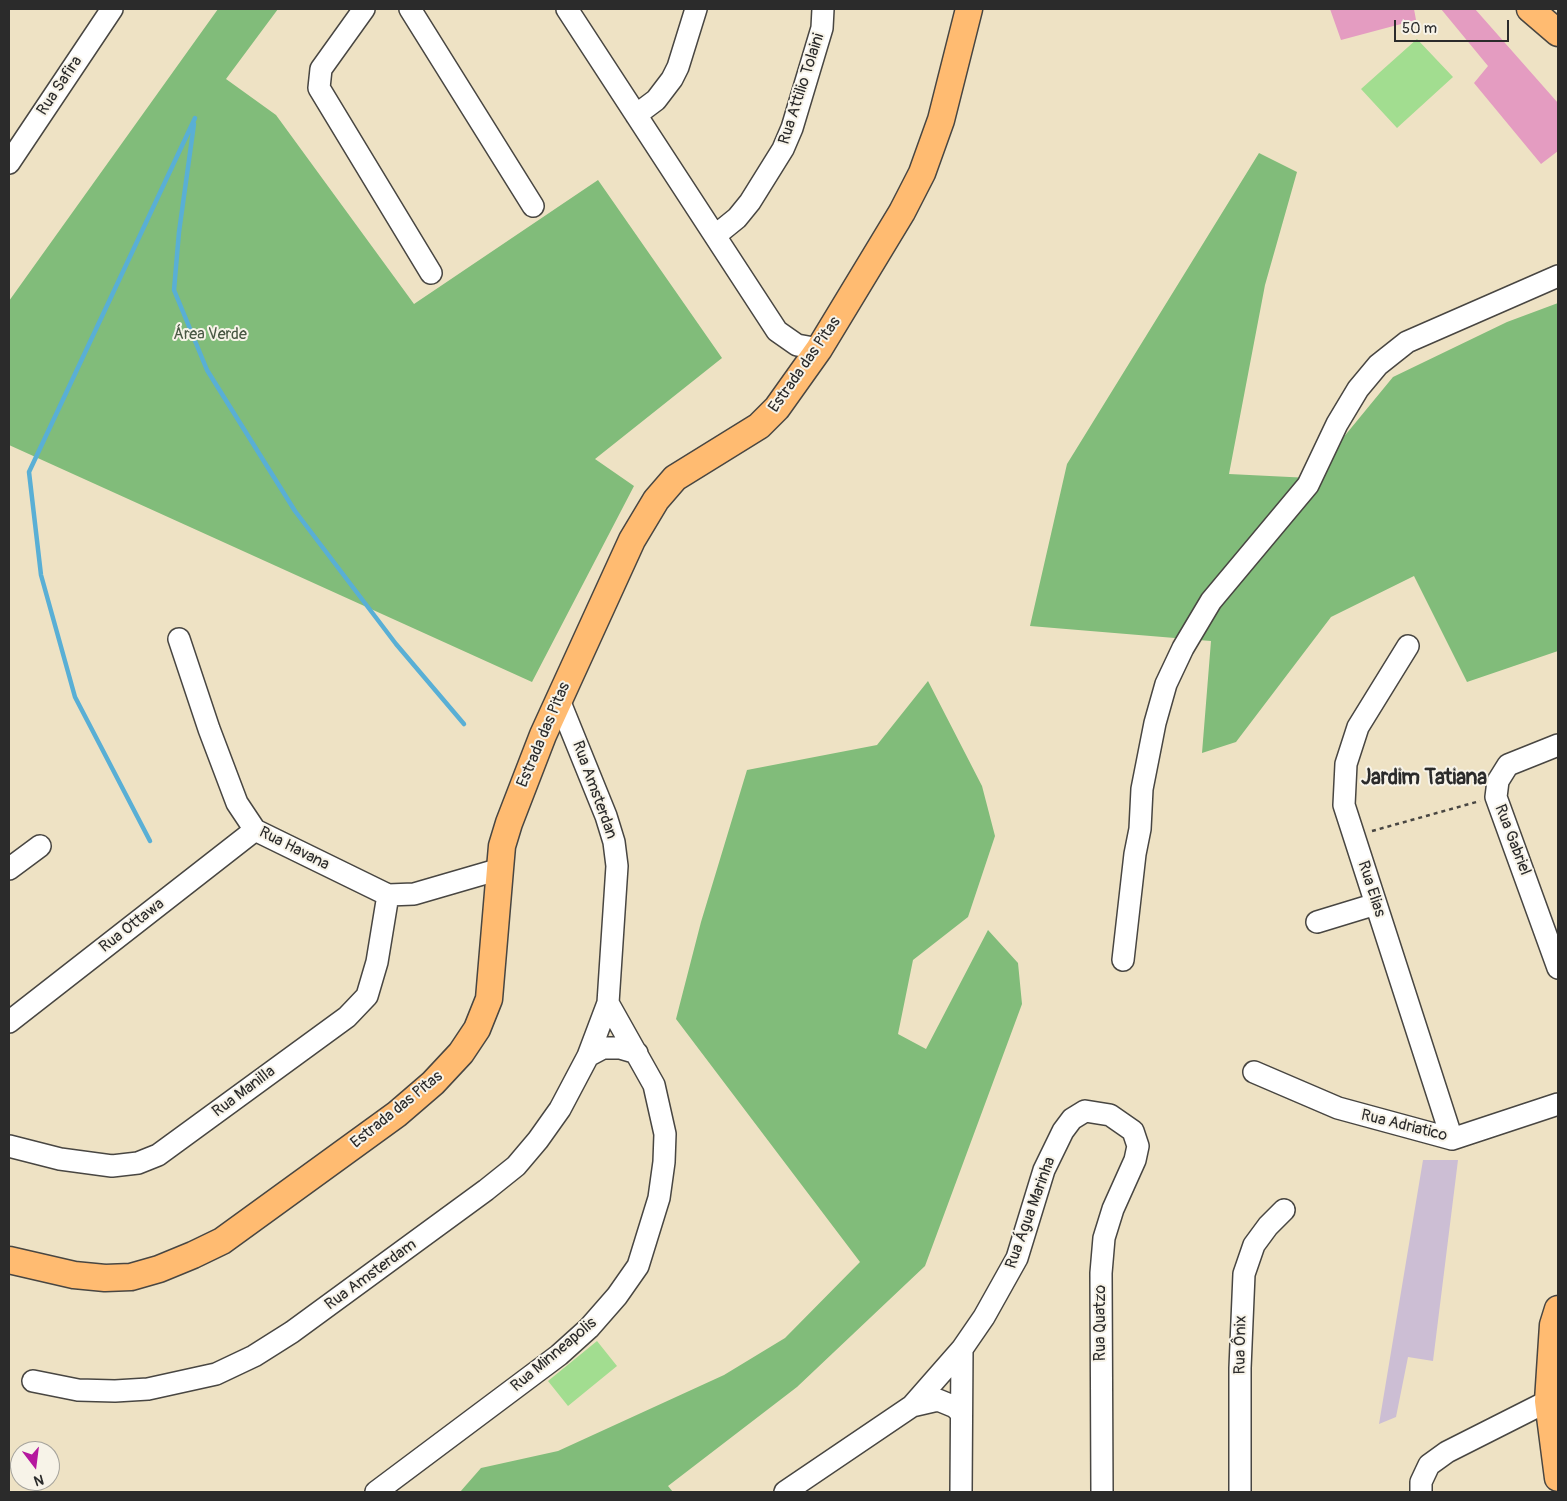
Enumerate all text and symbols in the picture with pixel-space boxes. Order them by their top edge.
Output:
scale bar [1397,10,1512,42]
text: 50 m [1402,19,1437,38]
street label: Rua Attilio Tolaini [775,31,829,147]
street label: Rua Safira [33,53,87,119]
street label: Estrada das Pitas [765,313,845,417]
park label: Área Verde [173,325,247,345]
street label: Estrada das Pitas [513,679,575,791]
street label: Rua Amsterdan [567,738,621,842]
district label: Jardim Tatiana [1361,766,1487,792]
street label: Rua Gabriel [1490,802,1534,878]
street label: Rua Havana [256,823,332,875]
street label: Rua Elias [1353,859,1389,919]
street label: Rua Ottawa [96,895,168,957]
street label: Rua Manilla [209,1062,279,1122]
street label: Estrada das Pitas [347,1067,447,1153]
street label: Rua Adriatico [1359,1106,1449,1146]
street label: Rua Água Marinha [1002,1155,1060,1271]
street label: Rua Amsterdam [321,1235,421,1315]
street label: Rua Quatzo [1091,1285,1111,1361]
street label: Rua Minneapolis [507,1314,601,1396]
street label: Rua Ônix [1231,1315,1251,1375]
north arrow [10,1441,60,1491]
text: N [32,1471,46,1489]

